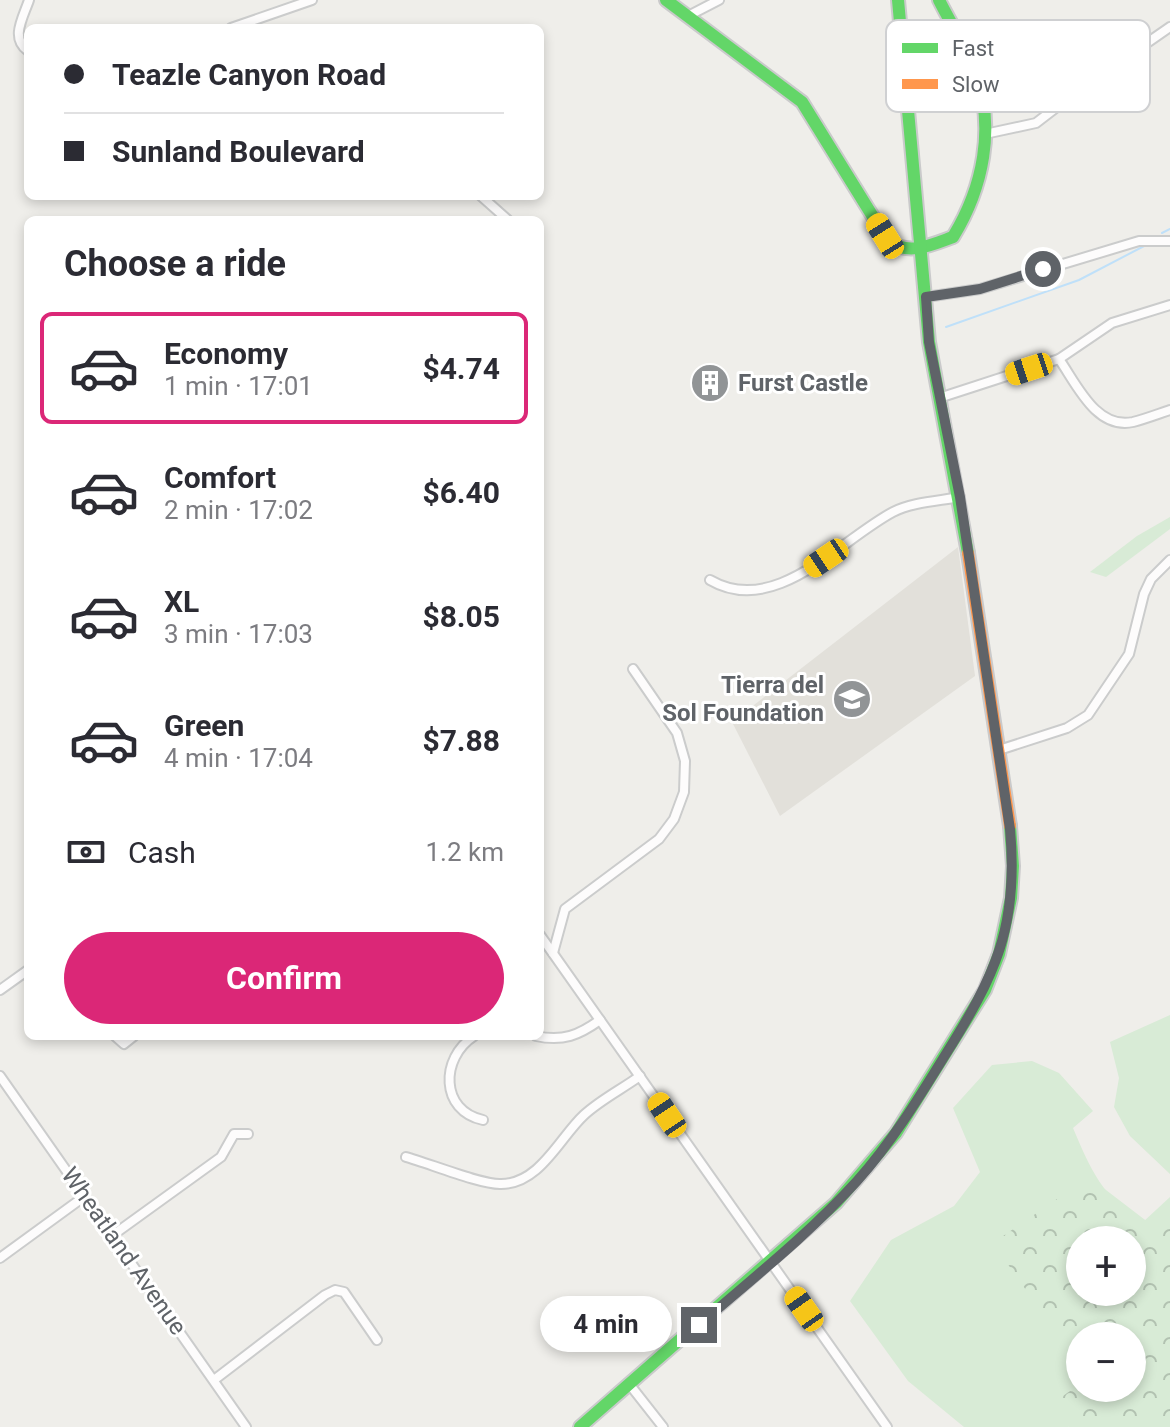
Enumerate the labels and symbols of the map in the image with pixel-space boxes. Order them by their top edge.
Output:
legend [886,20,1150,112]
text: Fast [952,36,994,61]
text: Slow [952,72,1000,97]
car [862,209,908,263]
route start [1025,251,1061,287]
car [1002,350,1056,388]
building icon: Furst Castle [689,362,731,404]
place label: Furst Castle [738,369,868,397]
car [799,535,853,581]
place label: Tierra del Sol Foundation [662,671,824,727]
school or university icon: Tierra del Sol Foundation [831,678,873,720]
car [644,1088,690,1142]
street label: Wheatland Avenue [56,1162,192,1340]
car [780,1282,828,1336]
callout: 4 min [539,1297,671,1353]
route end [681,1307,717,1343]

